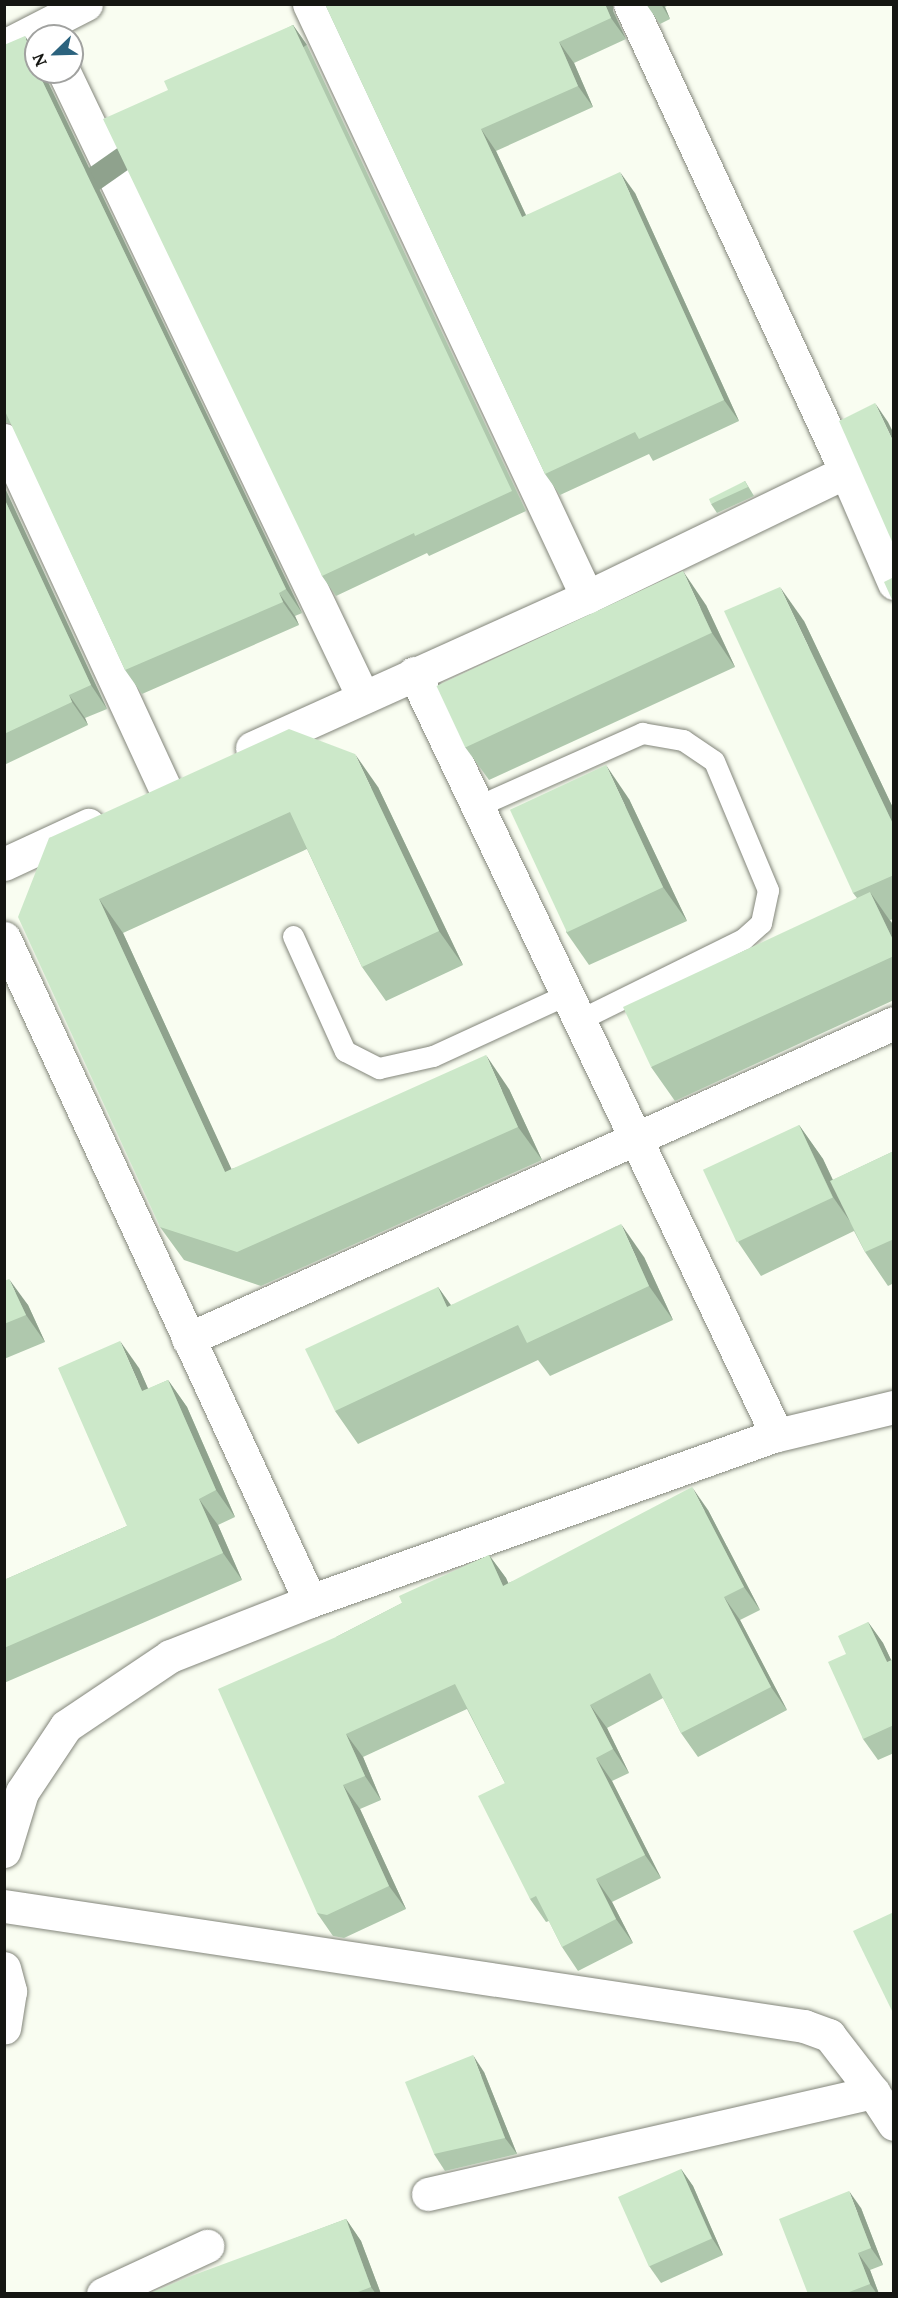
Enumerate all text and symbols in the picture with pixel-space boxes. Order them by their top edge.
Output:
north arrow [24,24,84,84]
text: N [28,51,51,70]

